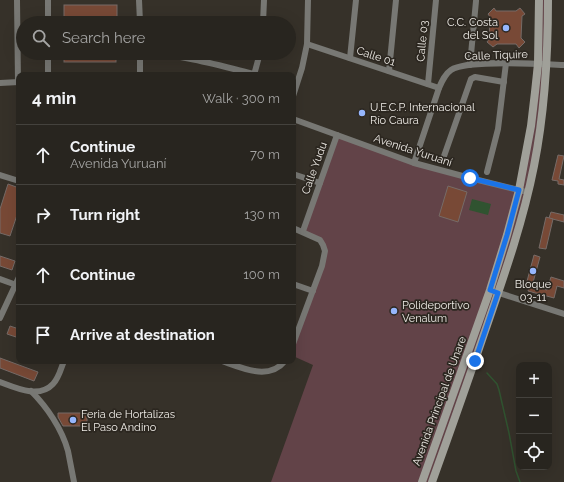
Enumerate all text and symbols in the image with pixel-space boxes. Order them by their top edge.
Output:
search box [16,16,296,60]
place label: C.C. Costa del Sol [447,16,498,42]
street label: Calle 03 [414,20,431,62]
marker: C.C. Costa del Sol [501,23,511,33]
icon: search [30,27,52,49]
text: Search here [62,29,145,47]
street label: Calle 01 [355,44,397,69]
street label: Calle Tiquire [464,48,528,63]
text: 4 min [32,88,76,108]
text: Walk · 300 m [202,91,280,106]
place label: U.E.C.P. Internacional Río Caura [370,101,475,127]
marker: U.E.C.P. Internacional Río Caura [357,108,367,118]
street label: Avenida Yuruaní [372,132,454,169]
text: Continue [70,138,135,156]
street label: Calle Yudu [299,140,330,196]
icon: ahead [32,144,54,166]
text: 70 m [250,147,280,162]
text: Avenida Yuruaní [70,156,166,171]
route start [461,169,479,187]
icon: right [32,204,54,226]
text: Turn right [70,206,140,224]
text: 130 m [244,207,280,222]
icon: ahead [32,264,54,286]
text: Continue [70,266,135,284]
marker: Bloque 03-11 [528,266,538,276]
text: 100 m [243,267,280,282]
place label: Bloque 03-11 [515,278,552,304]
place label: Polideportivo Venalum [402,299,470,325]
marker: Polideportivo Venalum [389,306,399,316]
icon: arrive [32,324,54,346]
text: Arrive at destination [70,326,215,344]
street label: Avenida Principal de Unare [410,334,469,468]
route end [466,352,484,370]
map controls [516,362,552,470]
button: + [516,362,552,398]
button: − [516,398,552,434]
place label: Feria de Hortalizas El Paso Andino [81,408,175,434]
marker: Feria de Hortalizas El Paso Andino [68,415,78,425]
button: locate [516,434,552,470]

